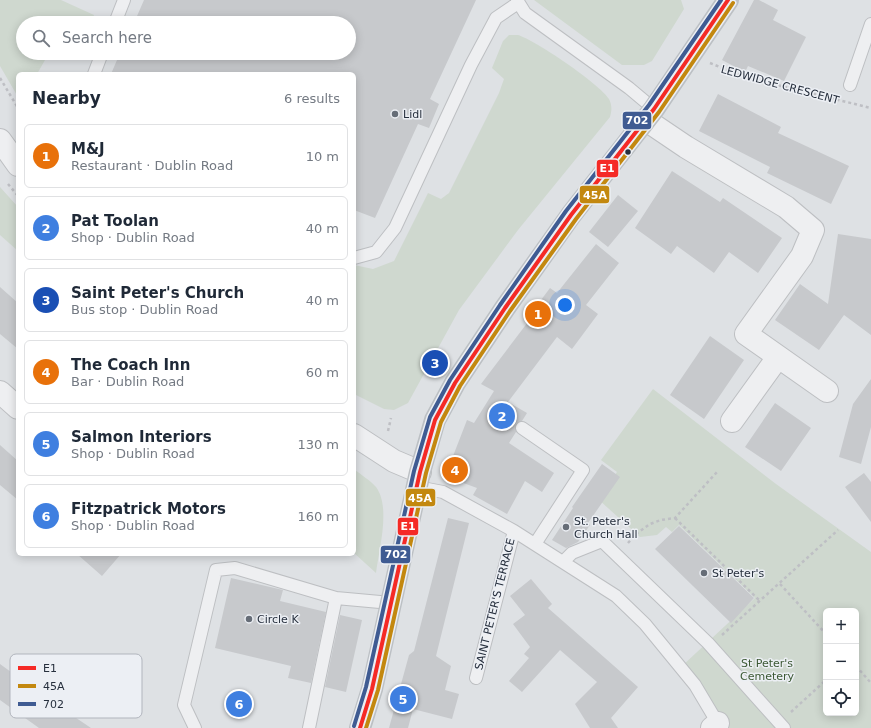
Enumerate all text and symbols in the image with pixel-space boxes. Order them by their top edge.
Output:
search box [16,16,356,60]
icon: search [30,27,52,49]
text: Search here [62,29,152,47]
street label: LEDWIDGE CRESCENT [719,63,841,107]
text: Nearby [32,88,101,108]
text: 6 results [284,91,340,106]
place label: Lidl [403,108,422,121]
marker: Lidl [390,109,400,119]
line badge: 702 [622,111,652,130]
text: 702 [626,114,648,127]
text: M&J [71,140,105,158]
unlabelled marker [623,147,633,157]
text: 1 [41,149,51,164]
text: 10 m [306,149,339,164]
text: Restaurant · Dublin Road [71,158,233,173]
line badge: E1 [596,159,619,178]
text: E1 [599,162,615,175]
line badge: 45A [579,185,610,204]
text: 45A [583,189,607,202]
text: Pat Toolan [71,212,159,230]
text: 2 [41,221,51,236]
text: 40 m [306,221,339,236]
text: Shop · Dublin Road [71,230,195,245]
text: Saint Peter's Church [71,284,244,302]
text: 3 [41,293,51,308]
text: 40 m [306,293,339,308]
your location [555,295,575,315]
pin: 1 [525,299,551,329]
text: Bus stop · Dublin Road [71,302,218,317]
pin: 3 [422,348,448,378]
text: The Coach Inn [71,356,190,374]
text: 4 [41,365,51,380]
text: 60 m [306,365,339,380]
text: Bar · Dublin Road [71,374,184,389]
pin: 2 [489,401,515,431]
text: Salmon Interiors [71,428,212,446]
text: 5 [41,437,51,452]
text: 130 m [297,437,339,452]
text: Shop · Dublin Road [71,446,195,461]
pin: 4 [442,455,468,485]
line badge: 45A [405,488,436,507]
text: 45A [408,492,432,505]
text: Fitzpatrick Motors [71,500,226,518]
text: 6 [41,509,51,524]
text: 160 m [297,509,339,524]
place label: St. Peter's Church Hall [574,515,638,541]
line badge: E1 [397,517,419,536]
text: Shop · Dublin Road [71,518,195,533]
text: E1 [400,520,416,533]
marker: St. Peter's Church Hall [561,522,571,532]
street label: SAINT PETER'S TERRACE [472,537,518,671]
line badge: 702 [380,545,411,564]
text: 702 [385,548,407,561]
place label: St Peter's [712,567,764,580]
marker: St Peter's [699,568,709,578]
map controls [823,608,859,716]
button: + [823,608,859,644]
place label: Circle K [257,613,299,626]
marker: Circle K [244,614,254,624]
button: − [823,644,859,680]
legend [10,654,142,718]
park label: St Peter's Cemetery [740,657,795,683]
text: E1 [43,662,57,675]
text: 45A [43,680,65,693]
button: locate [823,680,859,716]
pin: 5 [390,684,416,714]
pin: 6 [226,689,252,719]
text: 702 [43,698,64,711]

